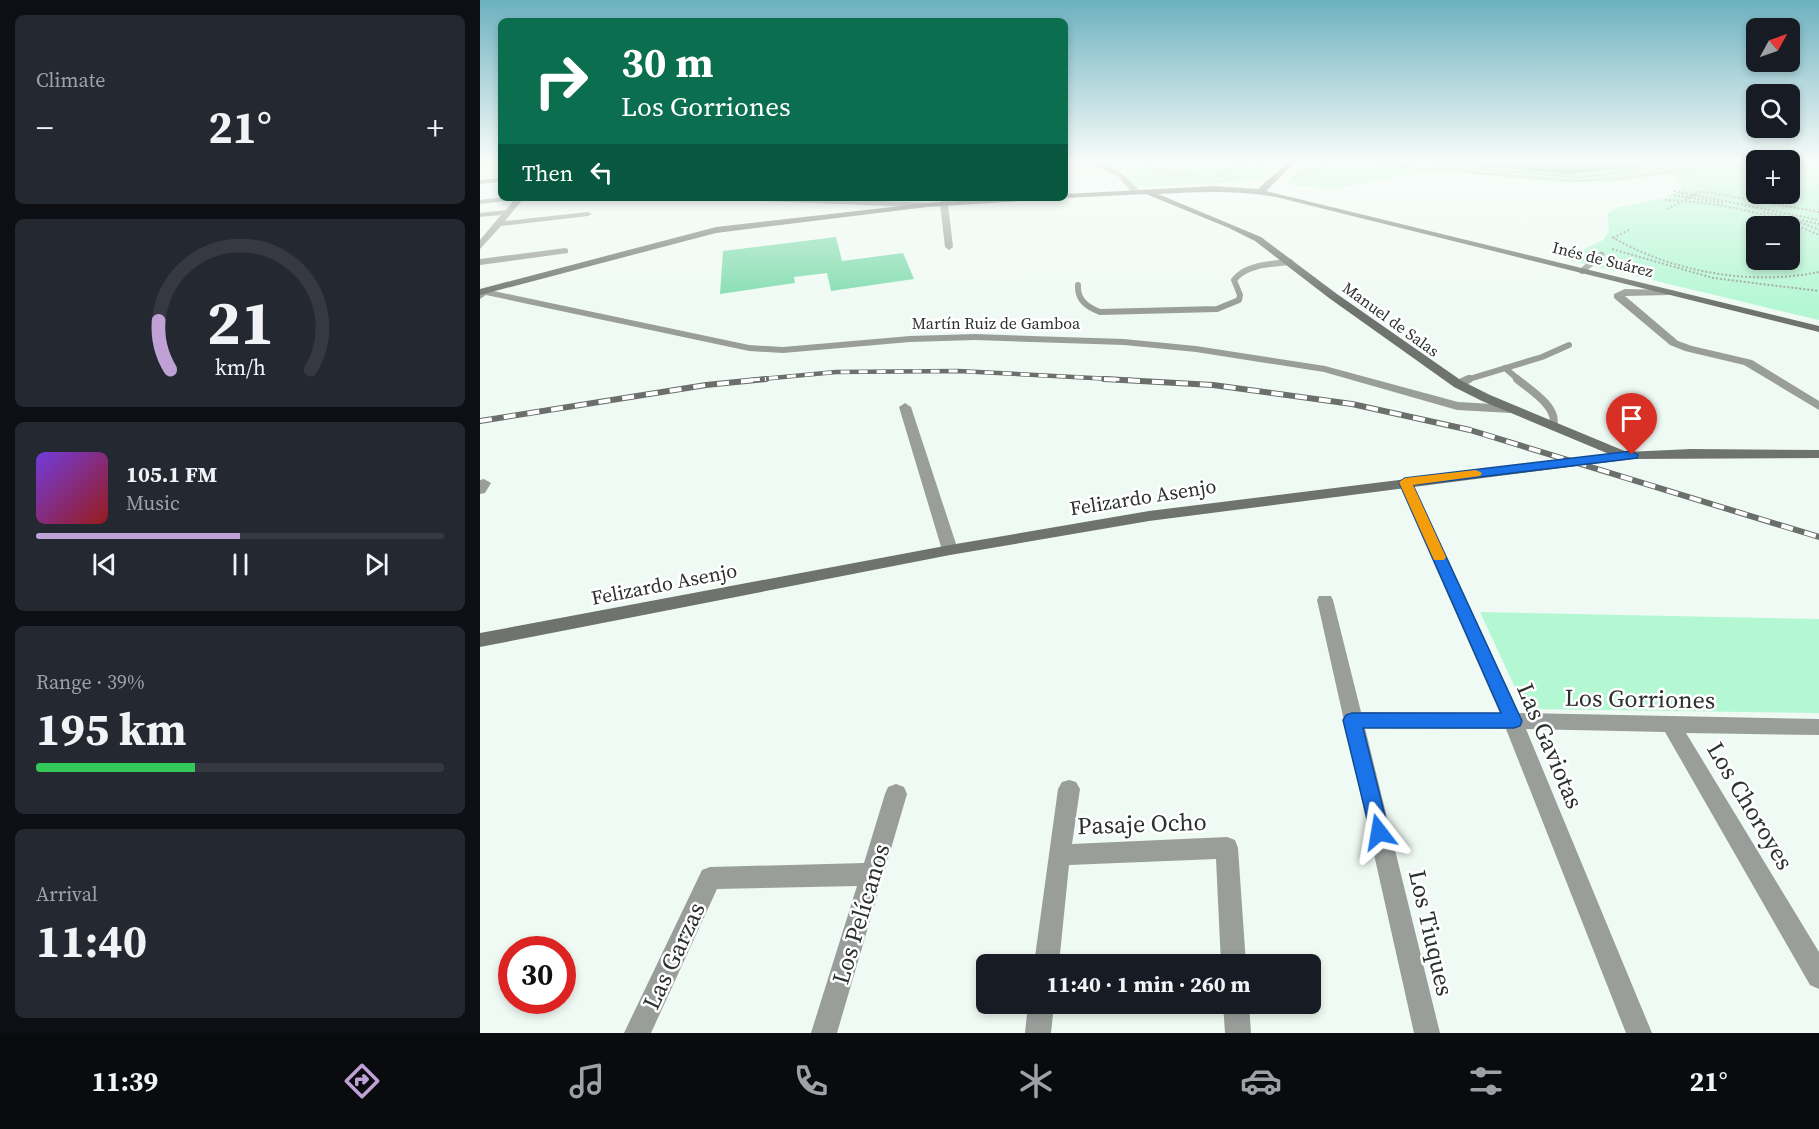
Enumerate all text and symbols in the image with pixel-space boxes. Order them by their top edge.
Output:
north arrow [1746,18,1800,72]
map controls [1746,18,1800,270]
text: 30 m [621,33,714,91]
icon: right [522,42,600,120]
text: Climate [36,66,105,94]
button: search [1746,84,1800,138]
text: Los Gorriones [621,88,791,125]
text: 21° [208,96,272,158]
text: − [36,105,54,150]
text: + [426,105,444,150]
button: + [1746,150,1800,204]
icon: left [585,156,618,189]
text: Then [522,158,573,188]
button: − [1746,216,1800,270]
street label: Inés de Suárez [1550,236,1656,282]
street label: Manuel de Salas [1338,276,1444,362]
text: 21 [206,279,274,365]
street label: Martín Ruiz de Gamboa [912,312,1081,334]
text: km/h [214,353,266,382]
pin [1606,393,1657,455]
icon: arrive [1615,402,1648,435]
text: 105.1 FM [126,459,217,489]
street label: Felizardo Asenjo [1068,472,1218,522]
text: Music [126,489,180,517]
icon: previous [88,548,121,581]
icon: pause [224,548,257,581]
icon: next [360,548,393,581]
street label: Felizardo Asenjo [589,556,739,612]
text: Range · 39% [36,668,145,696]
street label: Las Gaviotas [1509,678,1592,814]
street label: Los Gorriones [1564,681,1716,716]
text: 195 km [36,698,187,760]
street label: Los Choroyes [1699,736,1802,876]
position arrow [1347,800,1411,864]
street label: Pasaje Ocho [1077,805,1207,842]
street label: Los Pelícanos [823,840,898,988]
street label: Los Tiuques [1401,867,1462,999]
text: Arrival [36,880,98,908]
street label: Las Garzas [634,897,713,1015]
text: 11:40 [36,910,147,972]
speed limit sign: 30 [498,936,576,1014]
text: 11:40 · 1 min · 260 m [1047,969,1250,999]
icon: directions [341,1060,383,1102]
icon: music [566,1060,608,1102]
icon: phone [790,1060,832,1102]
icon: climate [1015,1060,1057,1102]
icon: car [1240,1060,1282,1102]
icon: filters [1465,1060,1507,1102]
text: 11:39 [91,1063,158,1100]
text: 21° [1689,1063,1728,1100]

